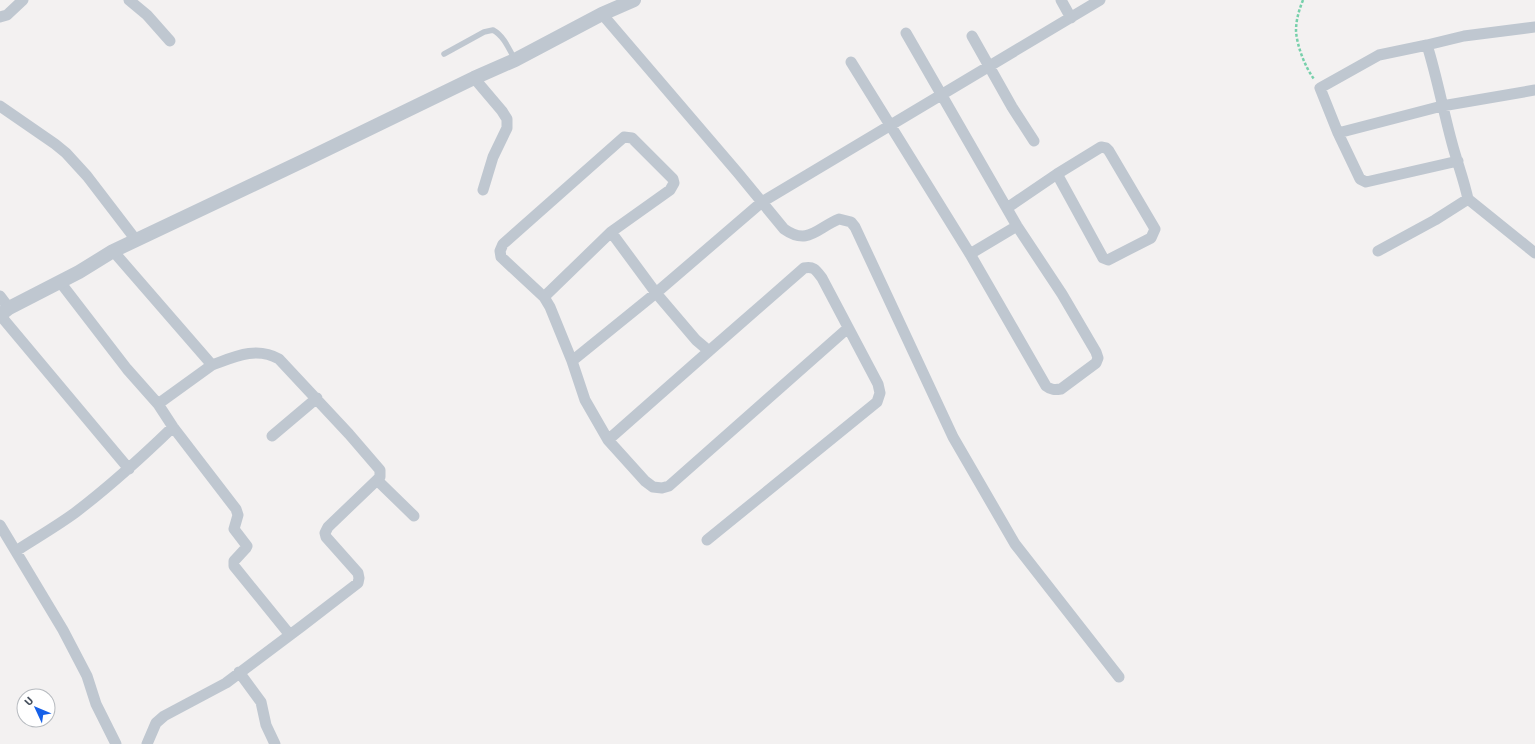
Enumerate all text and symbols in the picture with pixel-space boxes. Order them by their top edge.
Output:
north arrow [16,688,56,728]
text: U [22,694,36,709]

